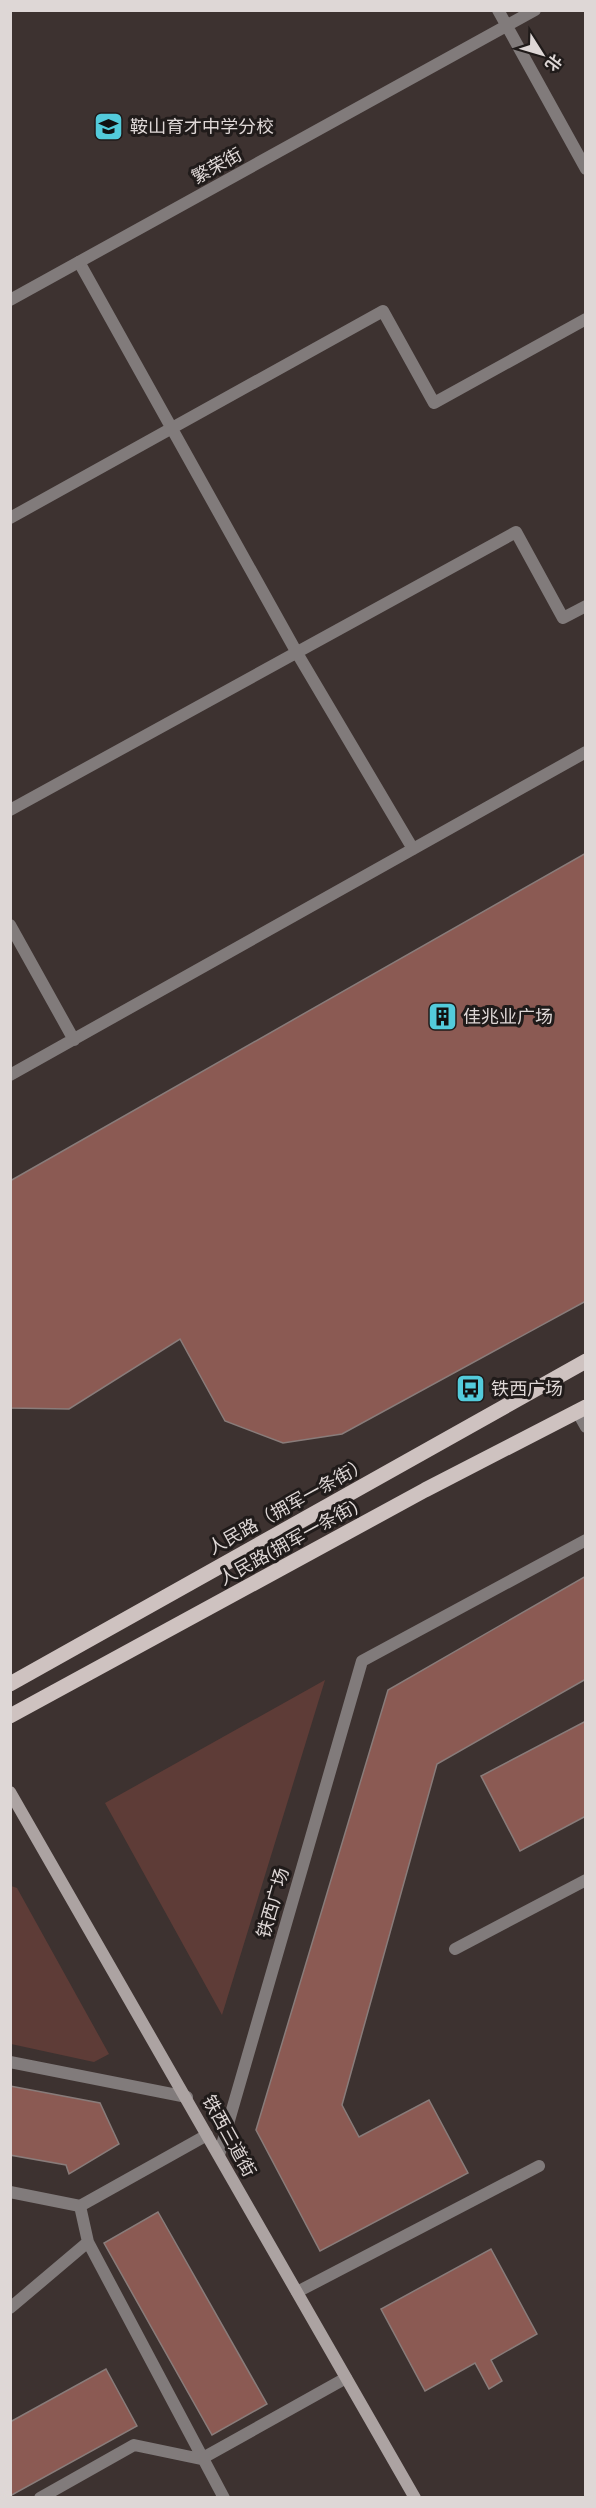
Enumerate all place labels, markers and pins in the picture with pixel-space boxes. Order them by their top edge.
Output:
school or university icon: 鞍山育才中学分校 [93,111,125,143]
place label: 鞍山育才中学分校 [130,114,274,138]
building icon: 佳兆业广场 [426,1001,458,1033]
place label: 佳兆业广场 [463,1004,553,1028]
bus stop icon: 铁西广场 [454,1373,486,1405]
place label: 铁西广场 [491,1376,563,1400]

